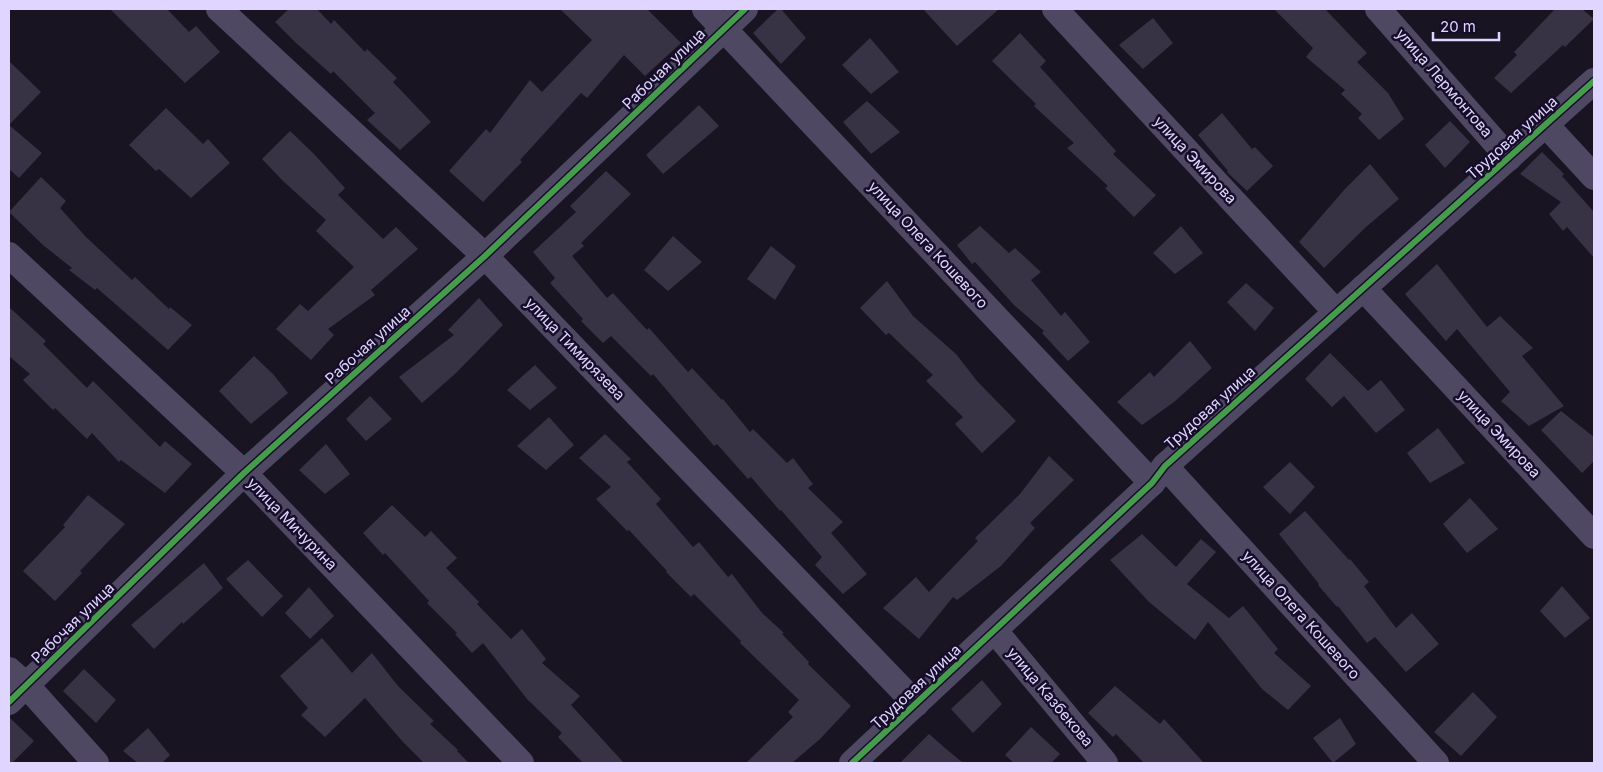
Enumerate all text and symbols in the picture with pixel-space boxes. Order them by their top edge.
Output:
scale bar [1433,10,1499,42]
text: 20 m [1440,17,1476,36]
street label: Рабочая улица [618,24,709,113]
street label: улица Лермонтова [1392,24,1497,141]
street label: Трудовая улица [1462,92,1561,183]
street label: улица Эмирова [1150,112,1241,208]
street label: улица Олега Кошевого [864,177,992,312]
street label: улица Тимирязева [521,293,629,404]
street label: Рабочая улица [321,301,414,388]
street label: Трудовая улица [1160,362,1259,453]
street label: улица Эмирова [1454,386,1545,482]
street label: улица Мичурина [243,473,341,574]
street label: улица Олега Кошевого [1238,546,1364,683]
street label: Рабочая улица [27,578,118,667]
street label: Трудовая улица [867,640,965,733]
street label: улица Казбекова [1003,643,1098,750]

